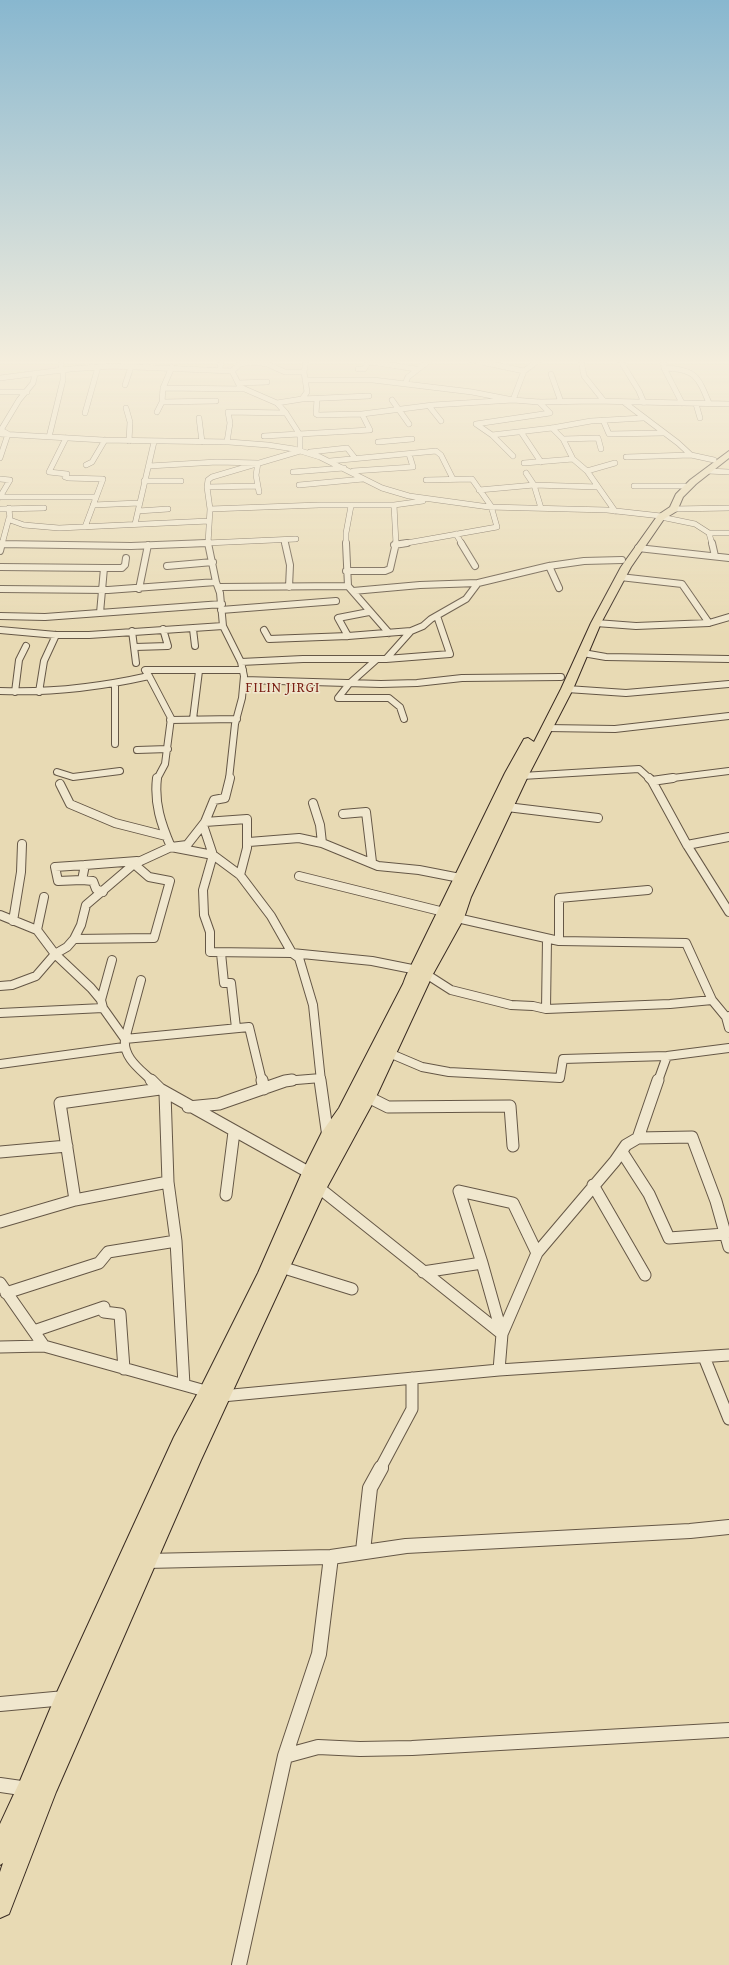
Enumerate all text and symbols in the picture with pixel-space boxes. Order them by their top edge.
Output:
district label: FILIN JIRGI [246,680,320,696]

